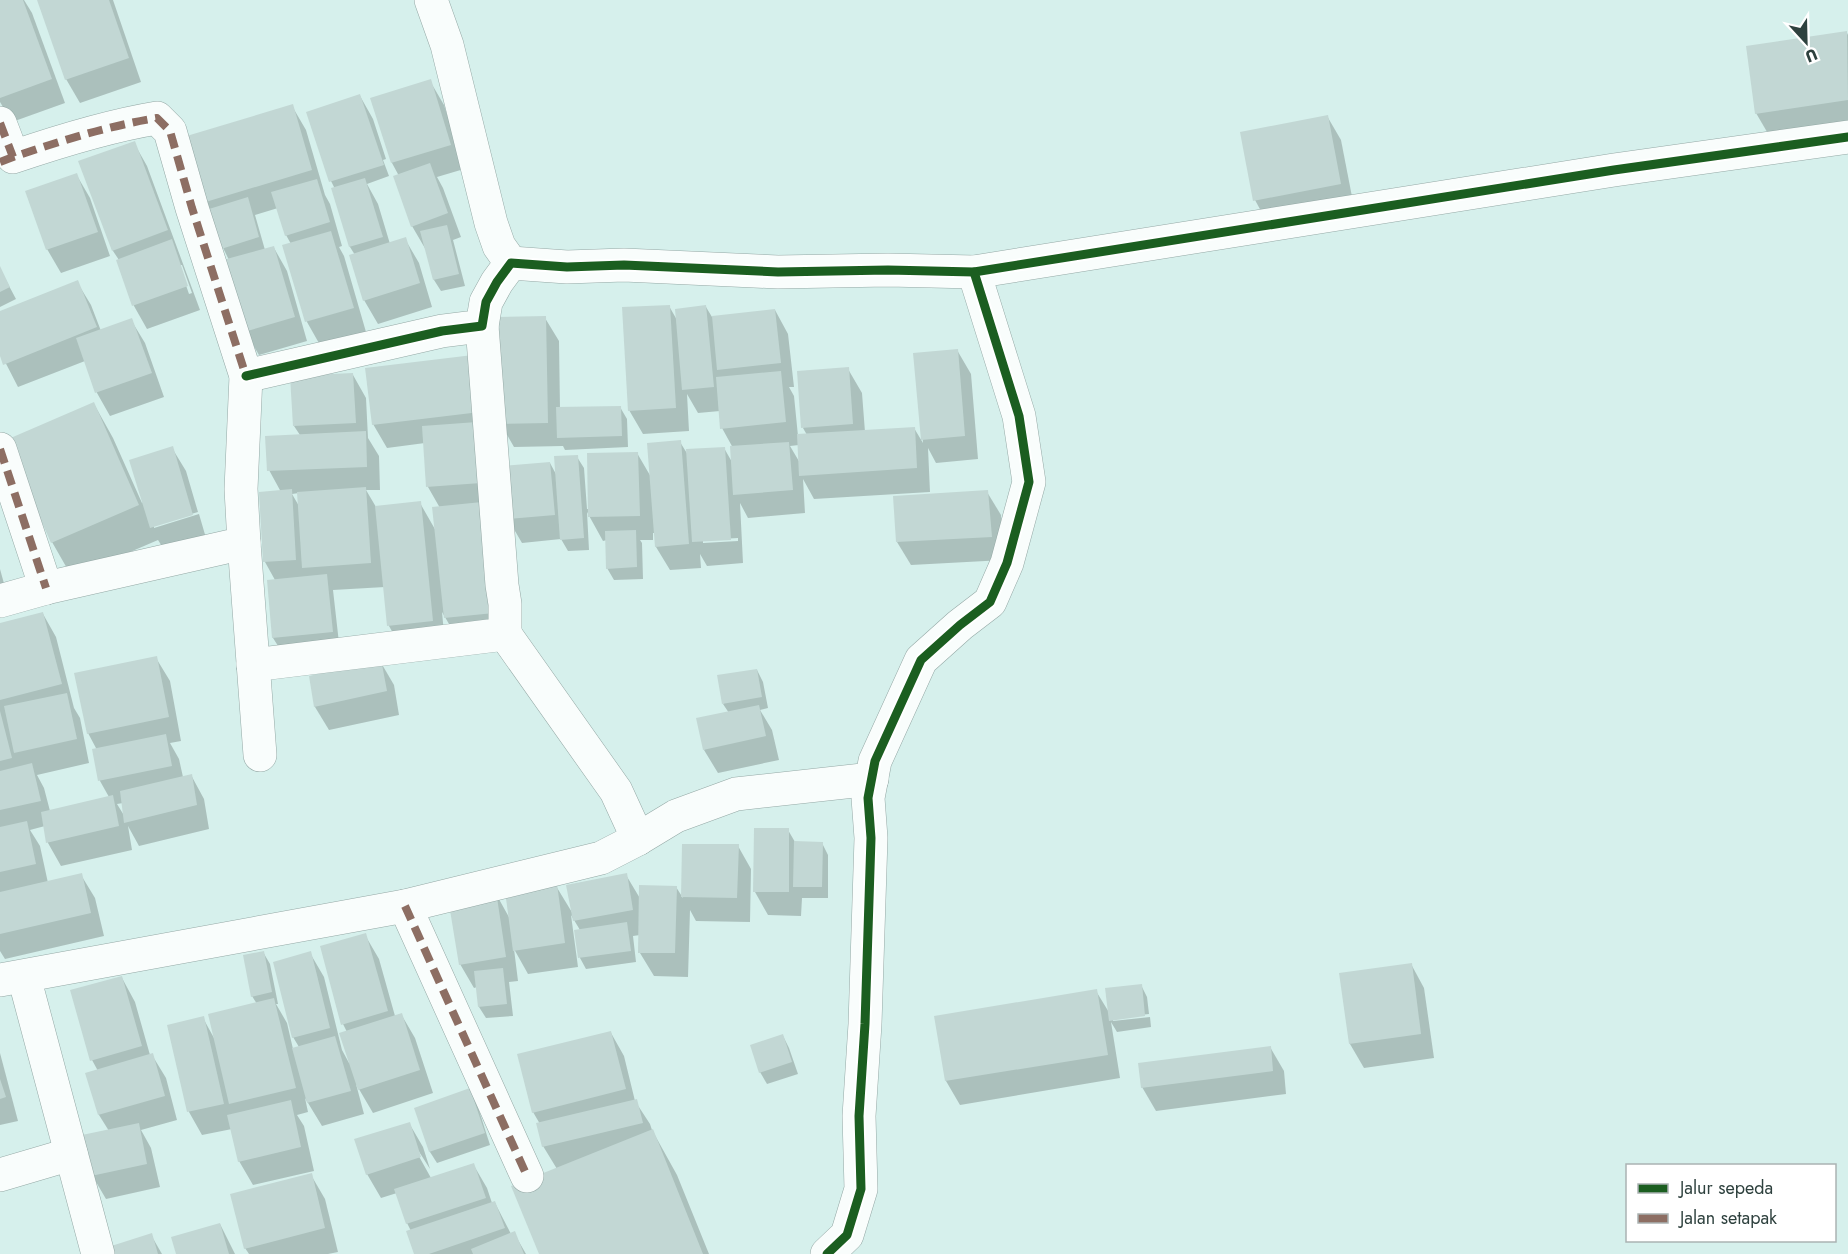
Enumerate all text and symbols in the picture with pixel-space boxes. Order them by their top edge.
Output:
north arrow [1776,12,1836,72]
text: U [1802,43,1821,68]
legend [1626,1164,1836,1242]
text: Jalur sepeda [1678,1175,1773,1201]
text: Jalan setapak [1678,1205,1777,1231]

